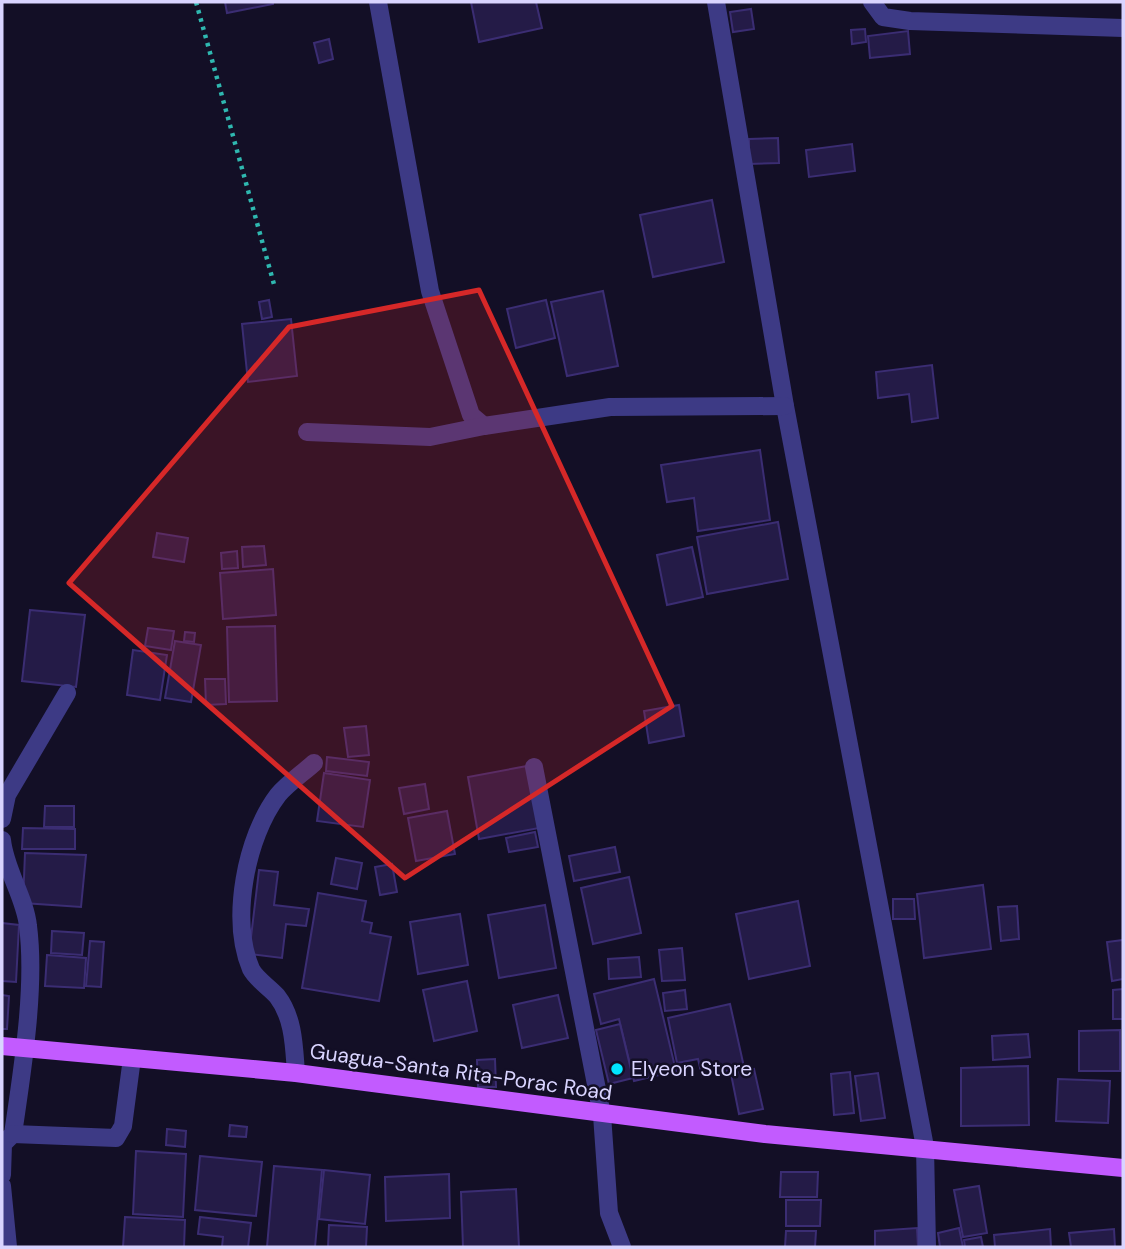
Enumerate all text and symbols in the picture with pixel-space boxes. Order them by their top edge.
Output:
street label: Guagua-Santa Rita-Porac Road [308,1037,614,1107]
place label: Elyeon Store [631,1055,752,1083]
marker: Elyeon Store [609,1061,625,1077]

